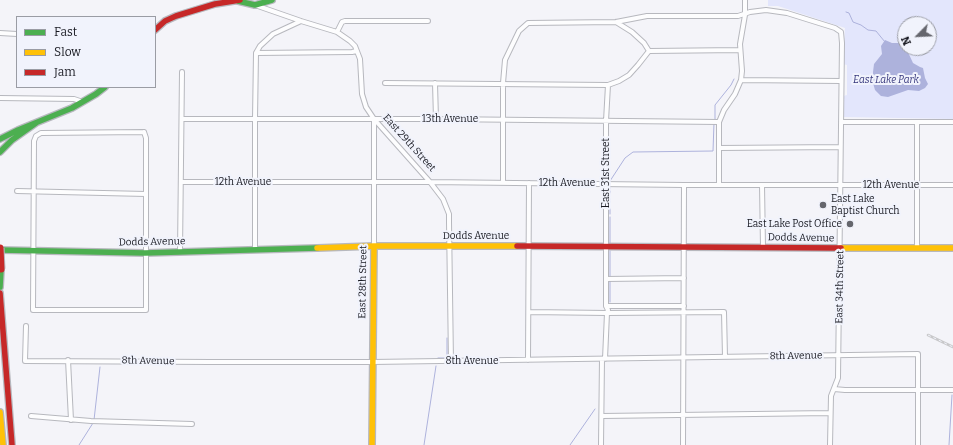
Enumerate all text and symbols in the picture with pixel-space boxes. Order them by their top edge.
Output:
legend [16,16,156,88]
north arrow [897,16,937,56]
text: Fast [54,25,77,39]
text: N [899,34,914,47]
text: Slow [54,45,81,59]
text: Jam [54,65,76,79]
park label: East Lake Park [853,74,919,86]
street label: East 29th Street [380,112,438,174]
street label: 13th Avenue [422,113,478,125]
street label: East 31st Street [600,138,612,208]
street label: 12th Avenue [215,176,271,188]
street label: 12th Avenue [539,177,595,189]
street label: 12th Avenue [863,179,919,191]
place label: East Lake Baptist Church [831,193,900,216]
marker: East Lake Baptist Church [818,200,828,210]
place label: East Lake Post Office [747,218,842,230]
marker: East Lake Post Office [845,219,855,229]
street label: Dodds Avenue [443,230,509,242]
street label: Dodds Avenue [768,231,834,245]
street label: Dodds Avenue [119,235,185,249]
street label: East 28th Street [356,245,370,319]
street label: East 34th Street [833,250,847,324]
street label: 8th Avenue [769,350,823,362]
street label: 8th Avenue [121,355,175,367]
street label: 8th Avenue [446,355,498,367]

